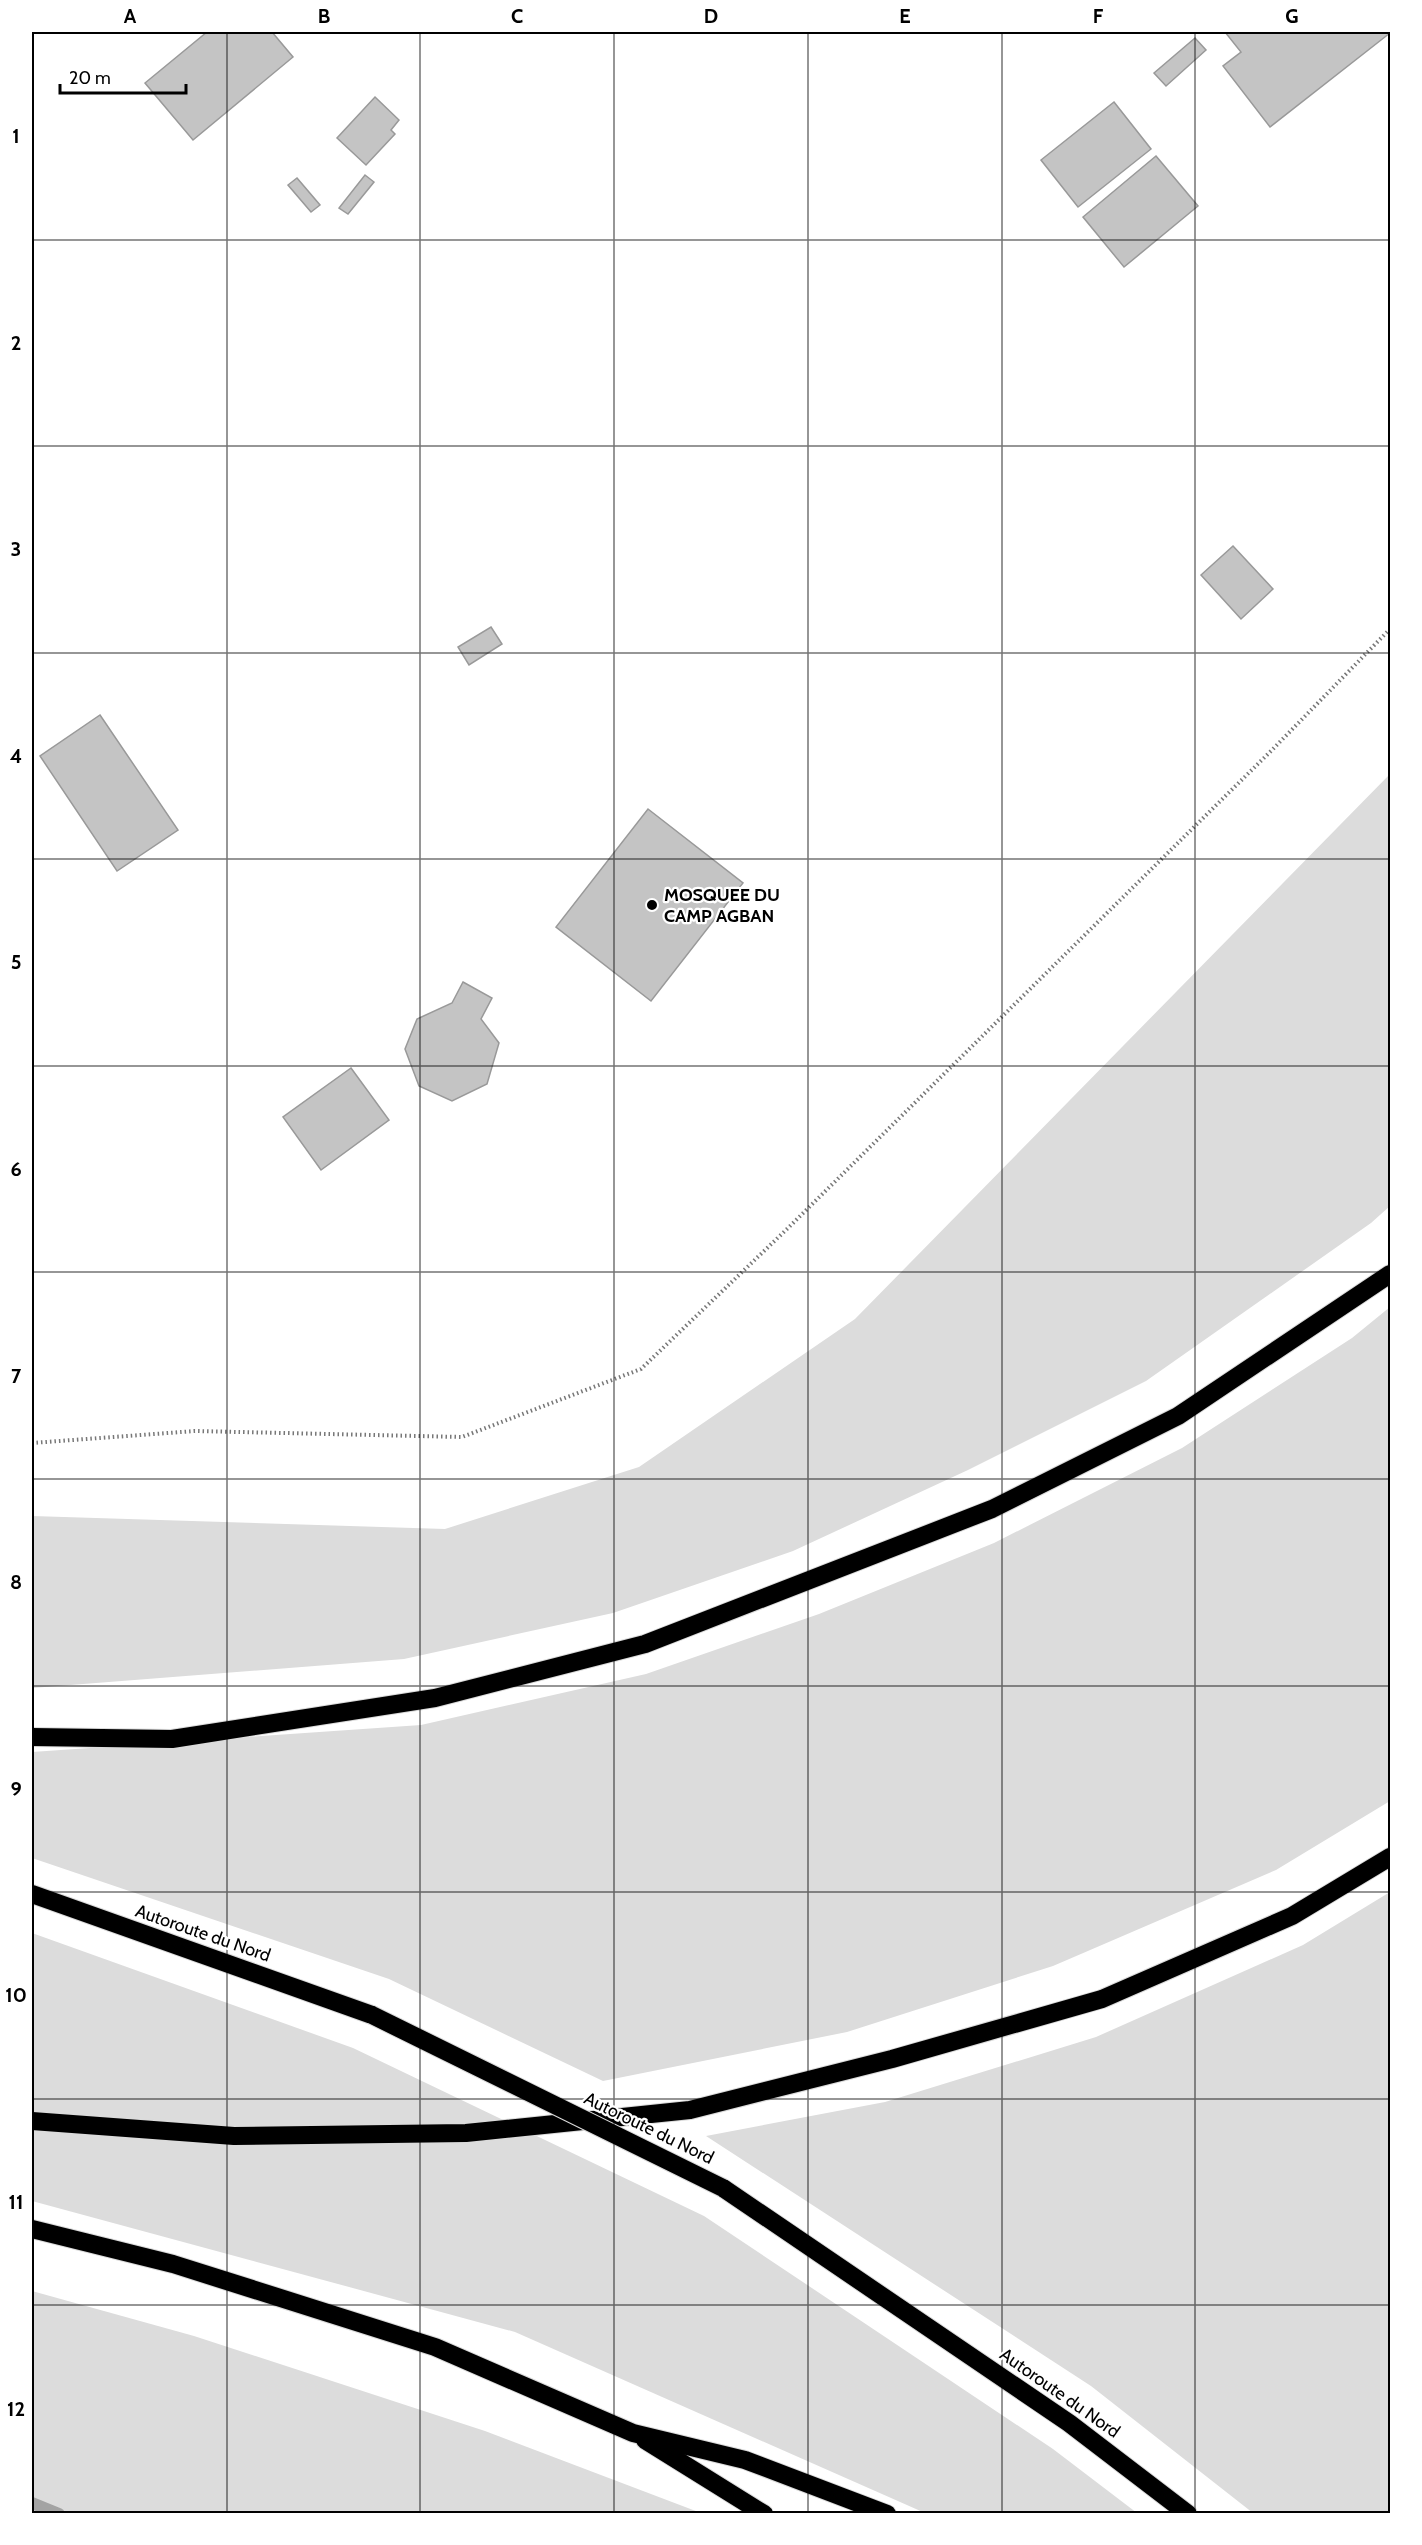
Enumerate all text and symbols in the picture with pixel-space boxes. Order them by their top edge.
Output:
text: A [124,4,137,28]
text: B [318,4,330,28]
text: C [511,4,523,28]
text: D [704,4,718,28]
text: E [899,4,911,28]
text: F [1093,4,1104,28]
text: G [1285,4,1299,28]
scale bar [60,57,186,95]
text: 20 m [69,67,111,89]
text: 1 [12,124,20,148]
text: 2 [11,331,21,355]
text: 3 [11,537,21,561]
text: 4 [10,744,22,768]
place label: MOSQUEE DU CAMP AGBAN [664,884,780,927]
marker: MOSQUEE DU CAMP AGBAN [645,898,659,912]
text: 5 [11,950,21,974]
text: 6 [10,1157,22,1181]
text: 7 [11,1364,22,1388]
text: 8 [10,1570,22,1594]
text: 9 [10,1777,22,1801]
street label: Autoroute du Nord [133,1900,273,1966]
text: 10 [5,1983,27,2007]
street label: Autoroute du Nord [581,2087,717,2169]
text: 11 [9,2190,23,2214]
street label: Autoroute du Nord [996,2343,1124,2443]
text: 12 [7,2397,25,2421]

